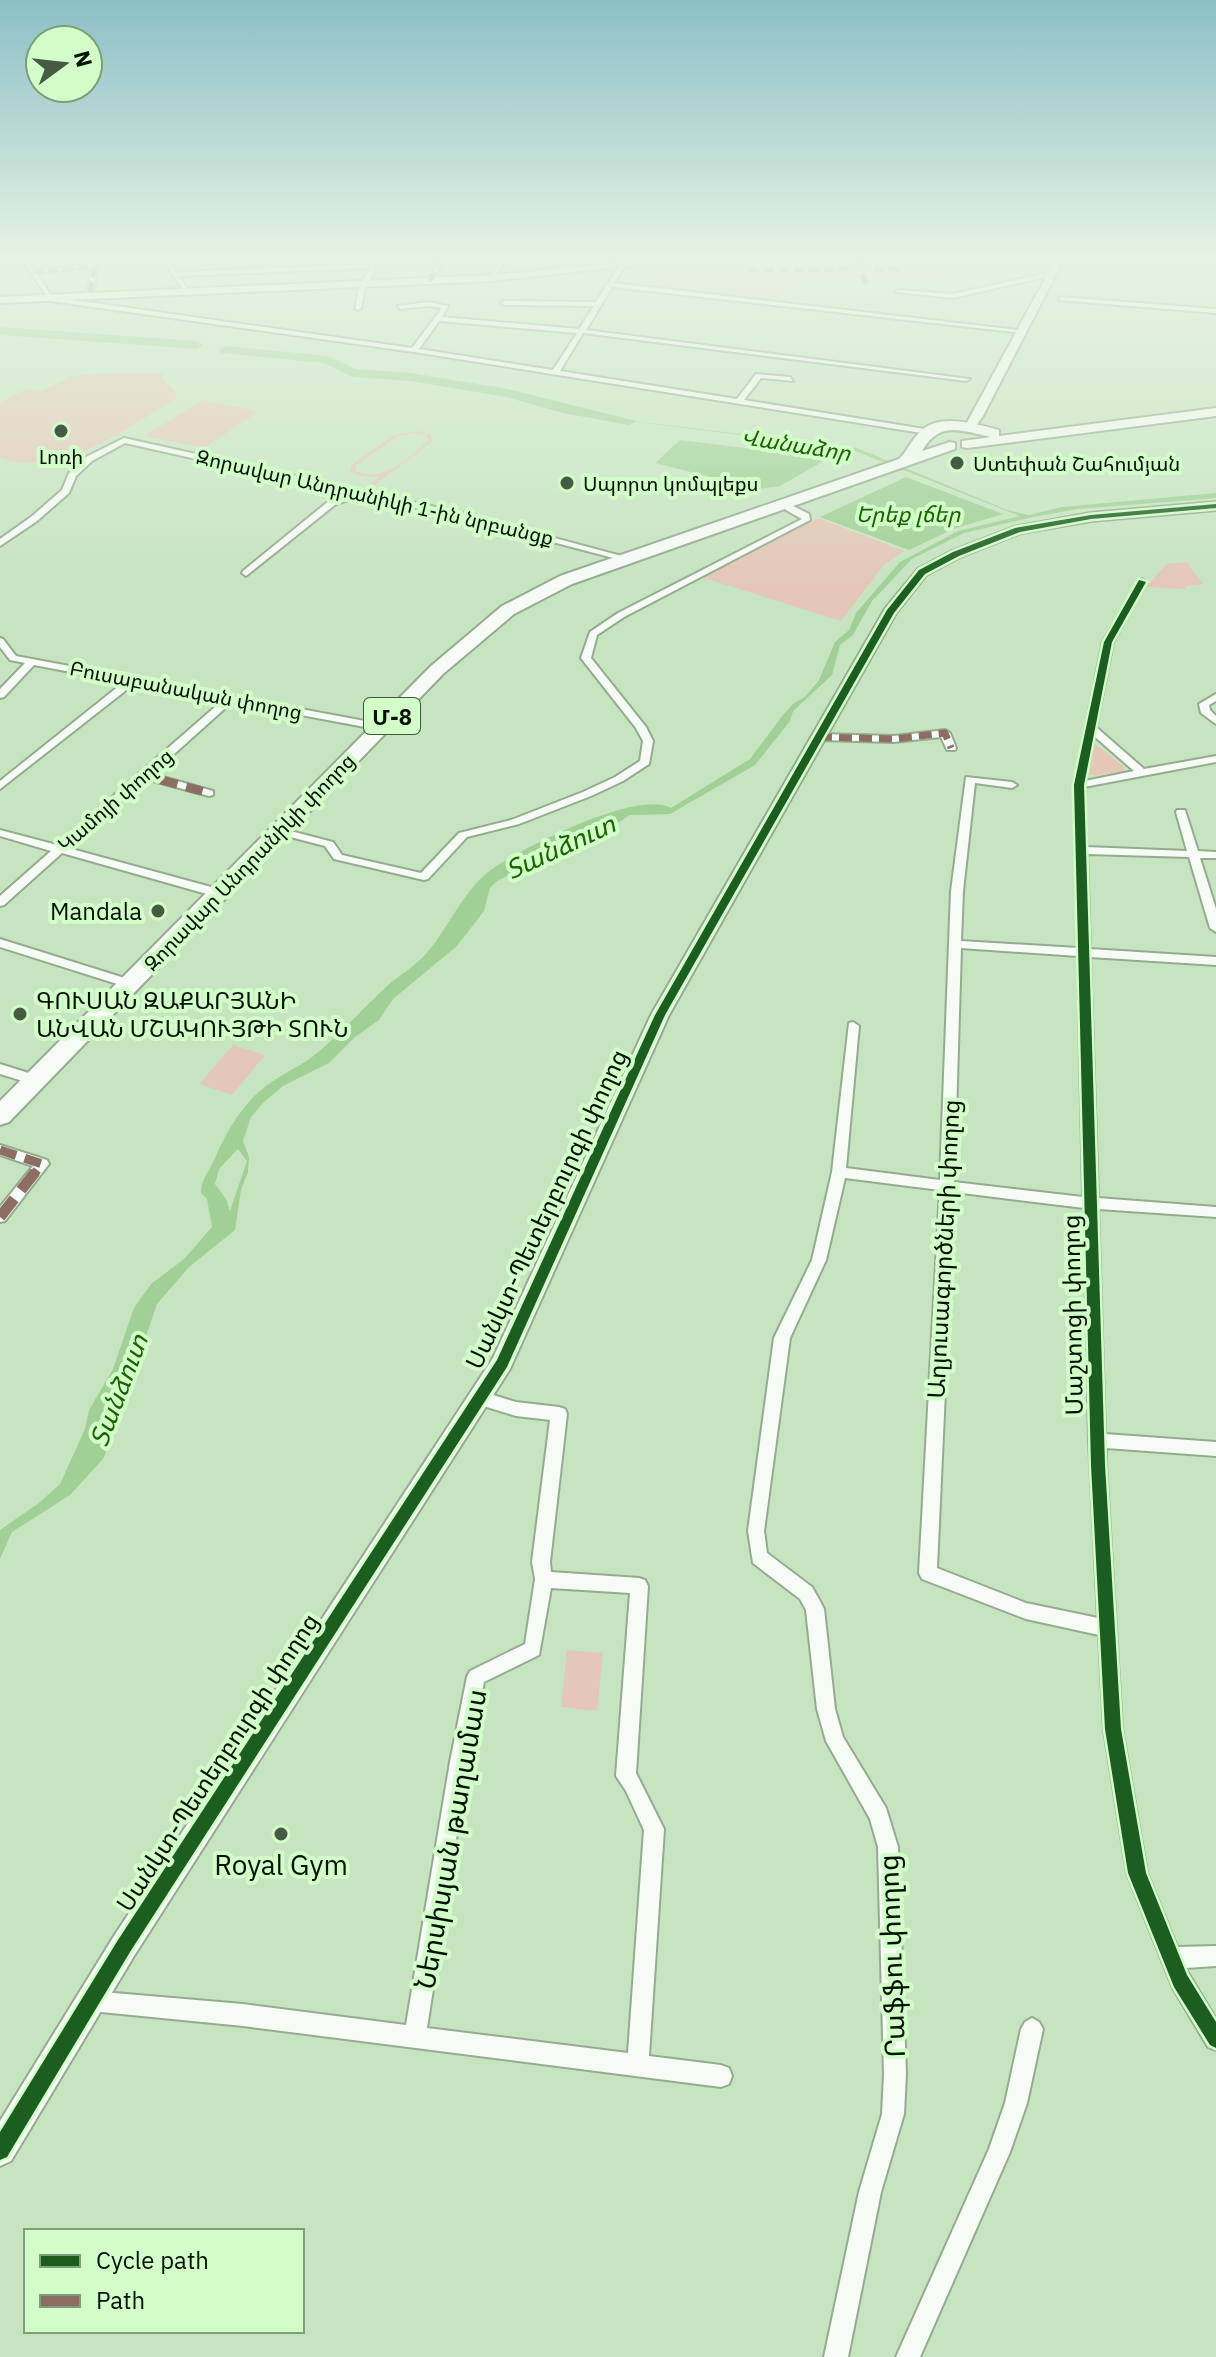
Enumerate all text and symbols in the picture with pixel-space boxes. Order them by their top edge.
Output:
north arrow [24,24,104,104]
text: N [68,47,100,70]
water label: Վանաձոր [739,421,854,467]
marker: Լոռի [52,422,70,440]
place label: Լոռի [39,443,83,470]
street label: Զորավար Անդրանիկի 1-ին նրբանցք [194,443,556,551]
place label: Ստեփան Շահումյան [973,450,1180,477]
marker: Ստեփան Շահումյան [948,454,966,472]
place label: Սպորտ կոմպլեքս [583,470,759,497]
marker: Սպորտ կոմպլեքս [558,474,576,492]
water label: Երեք լճեր [856,499,961,528]
street label: Բուսաբանական փողոց [68,654,304,726]
road number: Մ-8 [364,698,420,734]
street label: Կամոյի փողոց [52,742,178,858]
street label: Զորավար Անդրանիկի փողոց [138,747,360,977]
water label: Տանձուտ [499,805,621,886]
place label: Mandala [50,895,142,927]
marker: Mandala [149,902,167,920]
place label: ԳՈՒՍԱՆ ԶԱՔԱՐՅԱՆԻ ԱՆՎԱՆ ՄՇԱԿՈՒՅԹԻ ՏՈՒՆ [36,984,349,1044]
marker: ԳՈՒՍԱՆ ԶԱՔԱՐՅԱՆԻ ԱՆՎԱՆ ՄՇԱԿՈՒՅԹԻ ՏՈՒՆ [11,1005,29,1023]
street label: Սանկտ-Պետերբուրգի փողոց [458,1044,634,1374]
street label: Աղյուսագործների փողոց [919,1099,967,1399]
street label: Մաշտոցի փողոց [1054,1214,1090,1416]
water label: Տանձուտ [81,1328,155,1451]
street label: Սանկտ-Պետերբուրգի փողոց [108,1607,326,1917]
street label: Ներսիսյան թաղամաս [405,1686,495,1992]
marker: Royal Gym [272,1825,290,1843]
place label: Royal Gym [214,1846,348,1883]
street label: Րաֆֆու փողոց [869,1854,913,2058]
legend [24,2229,304,2333]
text: Cycle path [96,2244,209,2276]
text: Path [96,2284,145,2316]

